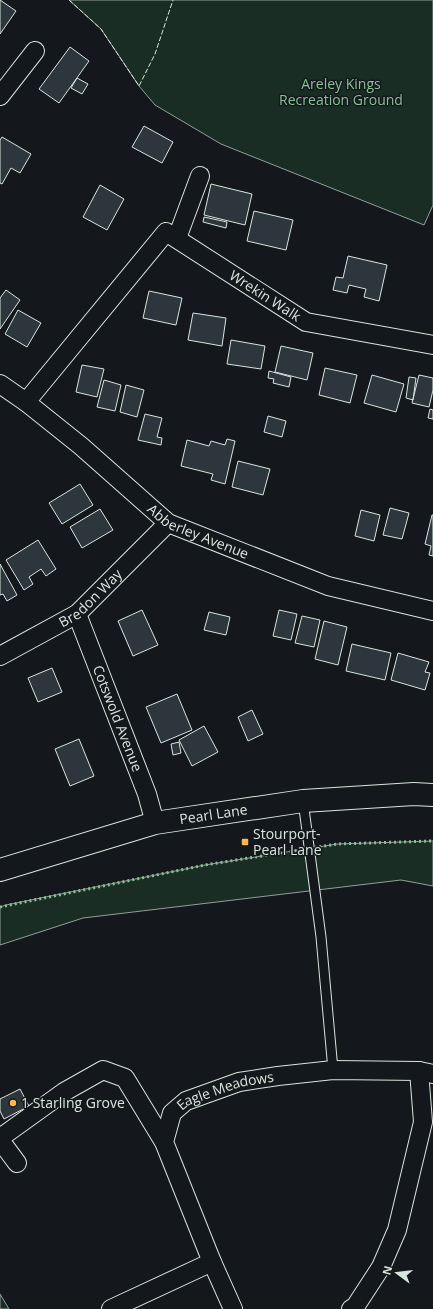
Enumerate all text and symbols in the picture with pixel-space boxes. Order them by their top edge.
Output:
park label: Areley Kings Recreation Ground [279,74,403,109]
street label: Wrekin Walk [226,265,305,326]
street label: Abberley Avenue [144,499,252,563]
street label: Bredon Way [55,564,127,631]
street label: Cotswold Avenue [89,662,147,774]
street label: Pearl Lane [178,799,249,828]
place label: Stourport- Pearl Lane [253,824,322,859]
marker: Stourport- Pearl Lane [240,837,250,847]
street label: Eagle Meadows [172,1067,275,1114]
place label: 1 Starling Grove [21,1093,125,1112]
marker: 1 Starling Grove [8,1098,18,1108]
north arrow [377,1253,417,1293]
text: N [378,1264,395,1277]

